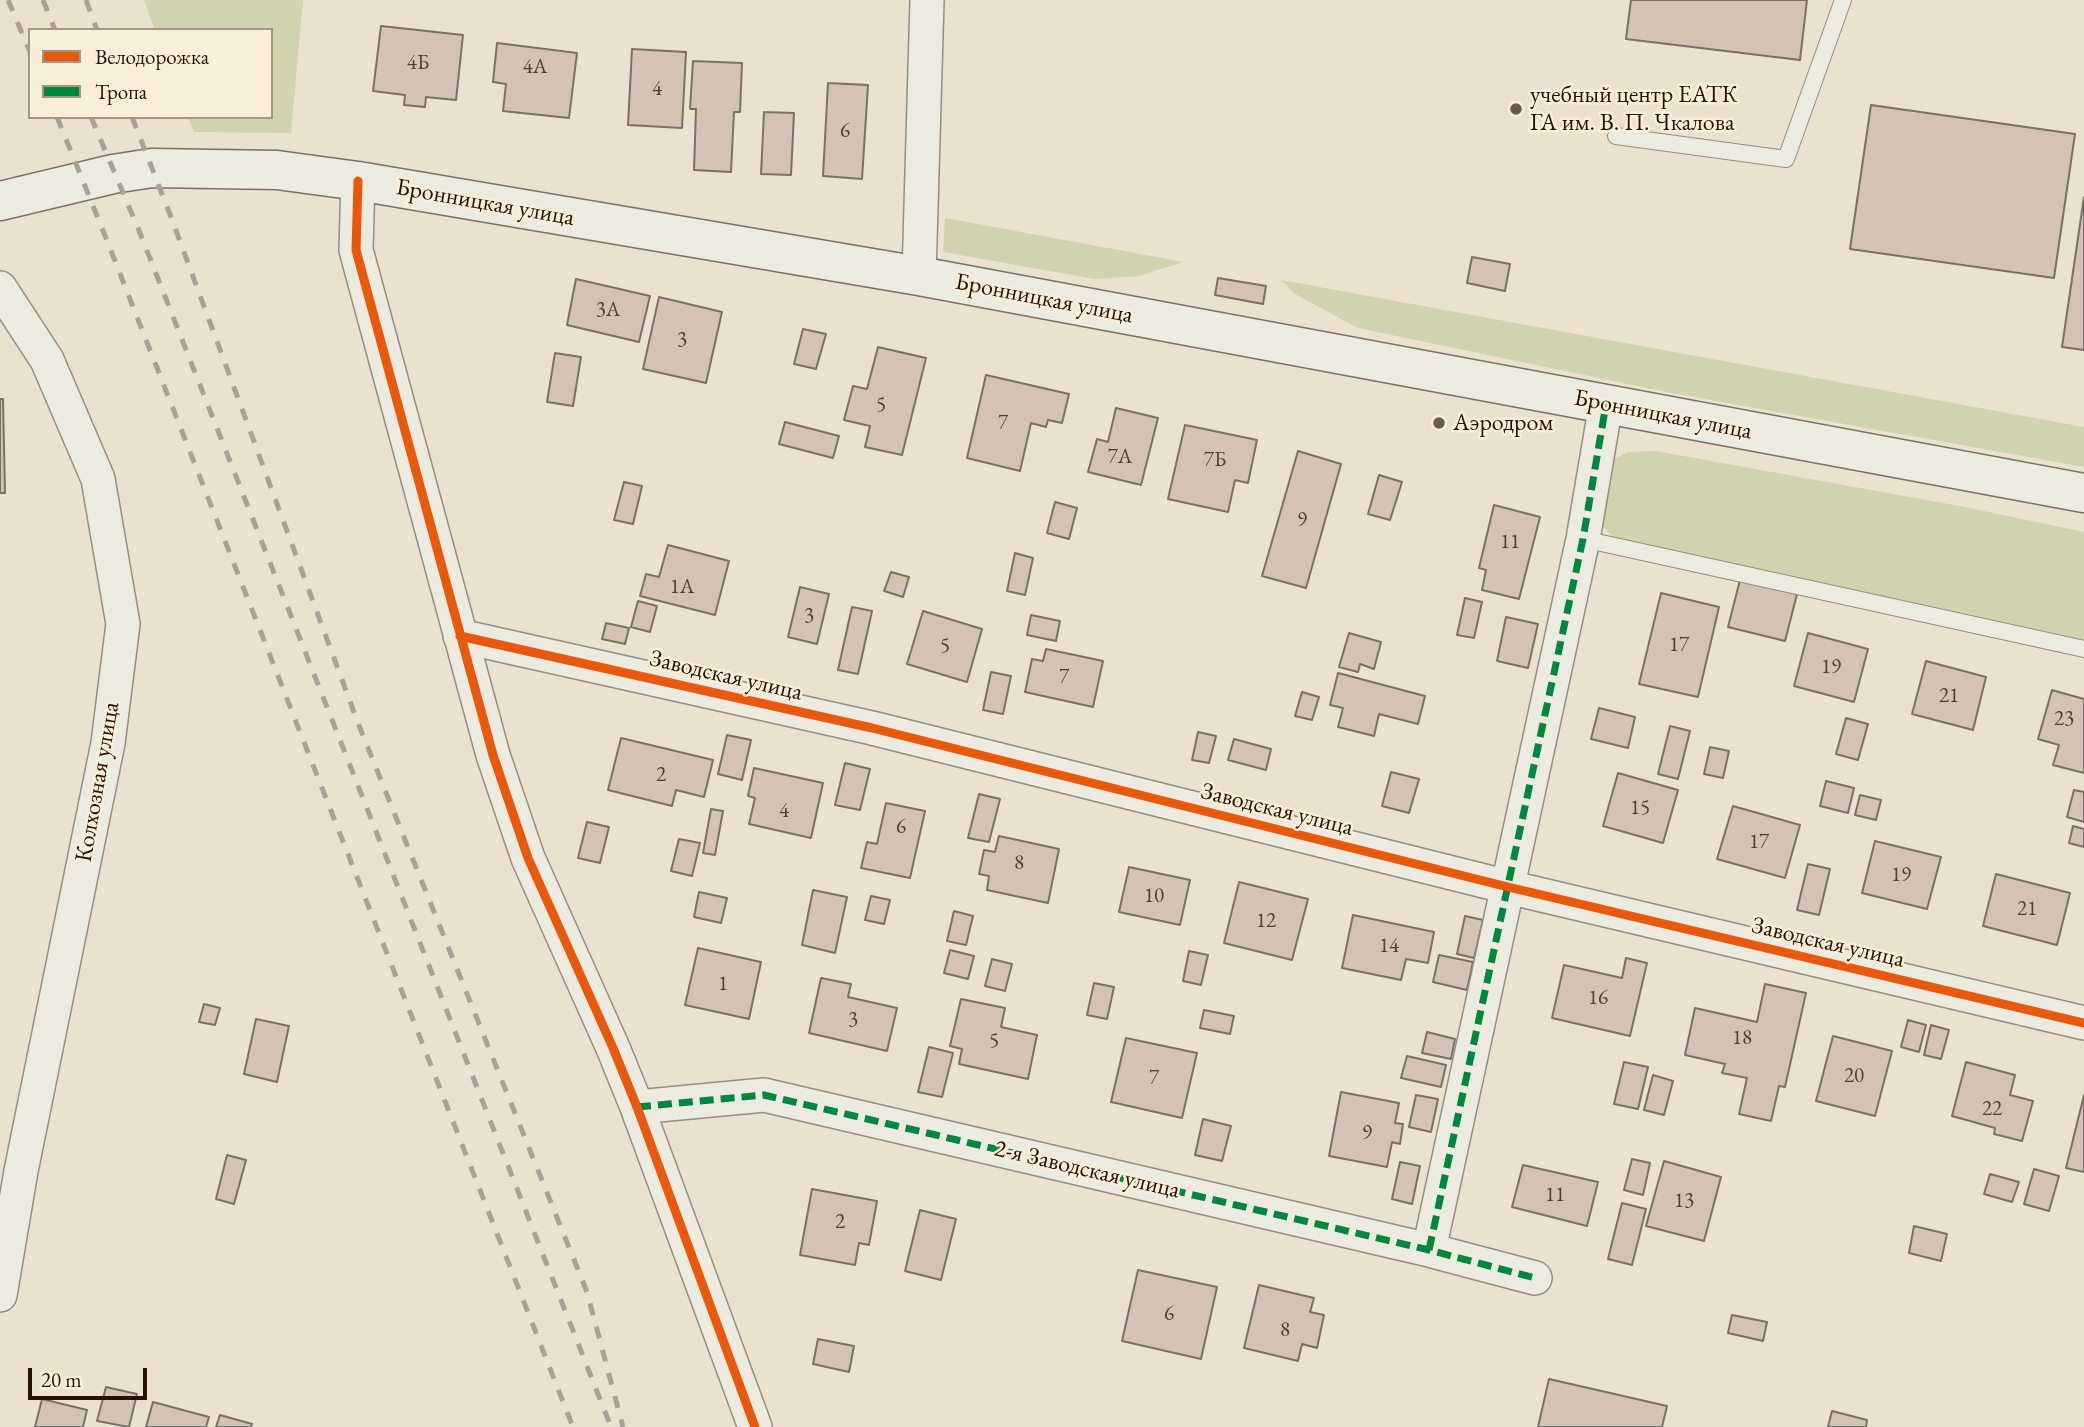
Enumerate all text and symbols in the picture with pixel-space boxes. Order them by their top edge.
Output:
legend [28,28,273,119]
text: Велодорожка [95,43,209,70]
house number: 4Б [407,50,429,76]
house number: 4А [523,54,547,80]
house number: 4 [652,76,662,102]
text: Тропа [95,78,147,105]
place label: учебный центр ЕАТК ГА им. В. П. Чкалова [1530,81,1738,137]
marker: учебный центр ЕАТК ГА им. В. П. Чкалова [1508,101,1524,117]
house number: 6 [840,118,850,144]
street label: Бронницкая улица [394,173,576,233]
street label: Бронницкая улица [953,268,1135,330]
house number: 3А [596,297,620,323]
house number: 3 [677,327,687,353]
street label: Бронницкая улица [1572,384,1754,446]
house number: 5 [876,392,886,418]
place label: Аэродром [1453,409,1553,437]
house number: 7 [998,410,1008,436]
marker: Аэродром [1431,415,1447,431]
house number: 7А [1108,444,1132,470]
house number: 7Б [1204,447,1226,473]
house number: 9 [1297,507,1307,533]
house number: 11 [1500,529,1520,555]
house number: 1А [670,574,694,600]
house number: 3 [804,603,814,629]
house number: 17 [1669,632,1689,658]
house number: 5 [940,633,950,659]
street label: Заводская улица [647,644,805,708]
house number: 19 [1821,654,1841,680]
house number: 7 [1059,664,1069,690]
house number: 21 [1939,683,1959,709]
street label: Колхозная улица [70,700,126,864]
house number: 23 [2054,706,2074,732]
house number: 2 [656,762,666,788]
street label: Заводская улица [1198,777,1356,843]
house number: 15 [1630,795,1650,821]
house number: 4 [779,798,789,824]
house number: 6 [896,814,906,840]
house number: 17 [1749,829,1769,855]
house number: 8 [1014,850,1024,876]
house number: 19 [1891,862,1911,888]
house number: 10 [1144,883,1164,909]
house number: 21 [2017,896,2037,922]
house number: 12 [1256,908,1276,934]
street label: Заводская улица [1749,911,1907,975]
house number: 14 [1379,933,1399,959]
house number: 1 [718,971,728,997]
house number: 16 [1588,985,1608,1011]
house number: 3 [848,1007,858,1033]
house number: 18 [1732,1025,1752,1051]
house number: 5 [989,1028,999,1054]
house number: 20 [1844,1063,1864,1089]
house number: 7 [1149,1065,1159,1091]
house number: 22 [1982,1096,2002,1122]
house number: 9 [1362,1120,1372,1146]
street label: 2-я Заводская улица [991,1135,1183,1205]
house number: 11 [1545,1182,1565,1208]
house number: 13 [1674,1188,1694,1214]
house number: 2 [835,1209,845,1235]
house number: 6 [1164,1301,1174,1327]
house number: 8 [1280,1317,1290,1343]
scale bar [32,1354,150,1398]
text: 20 m [41,1366,82,1393]

